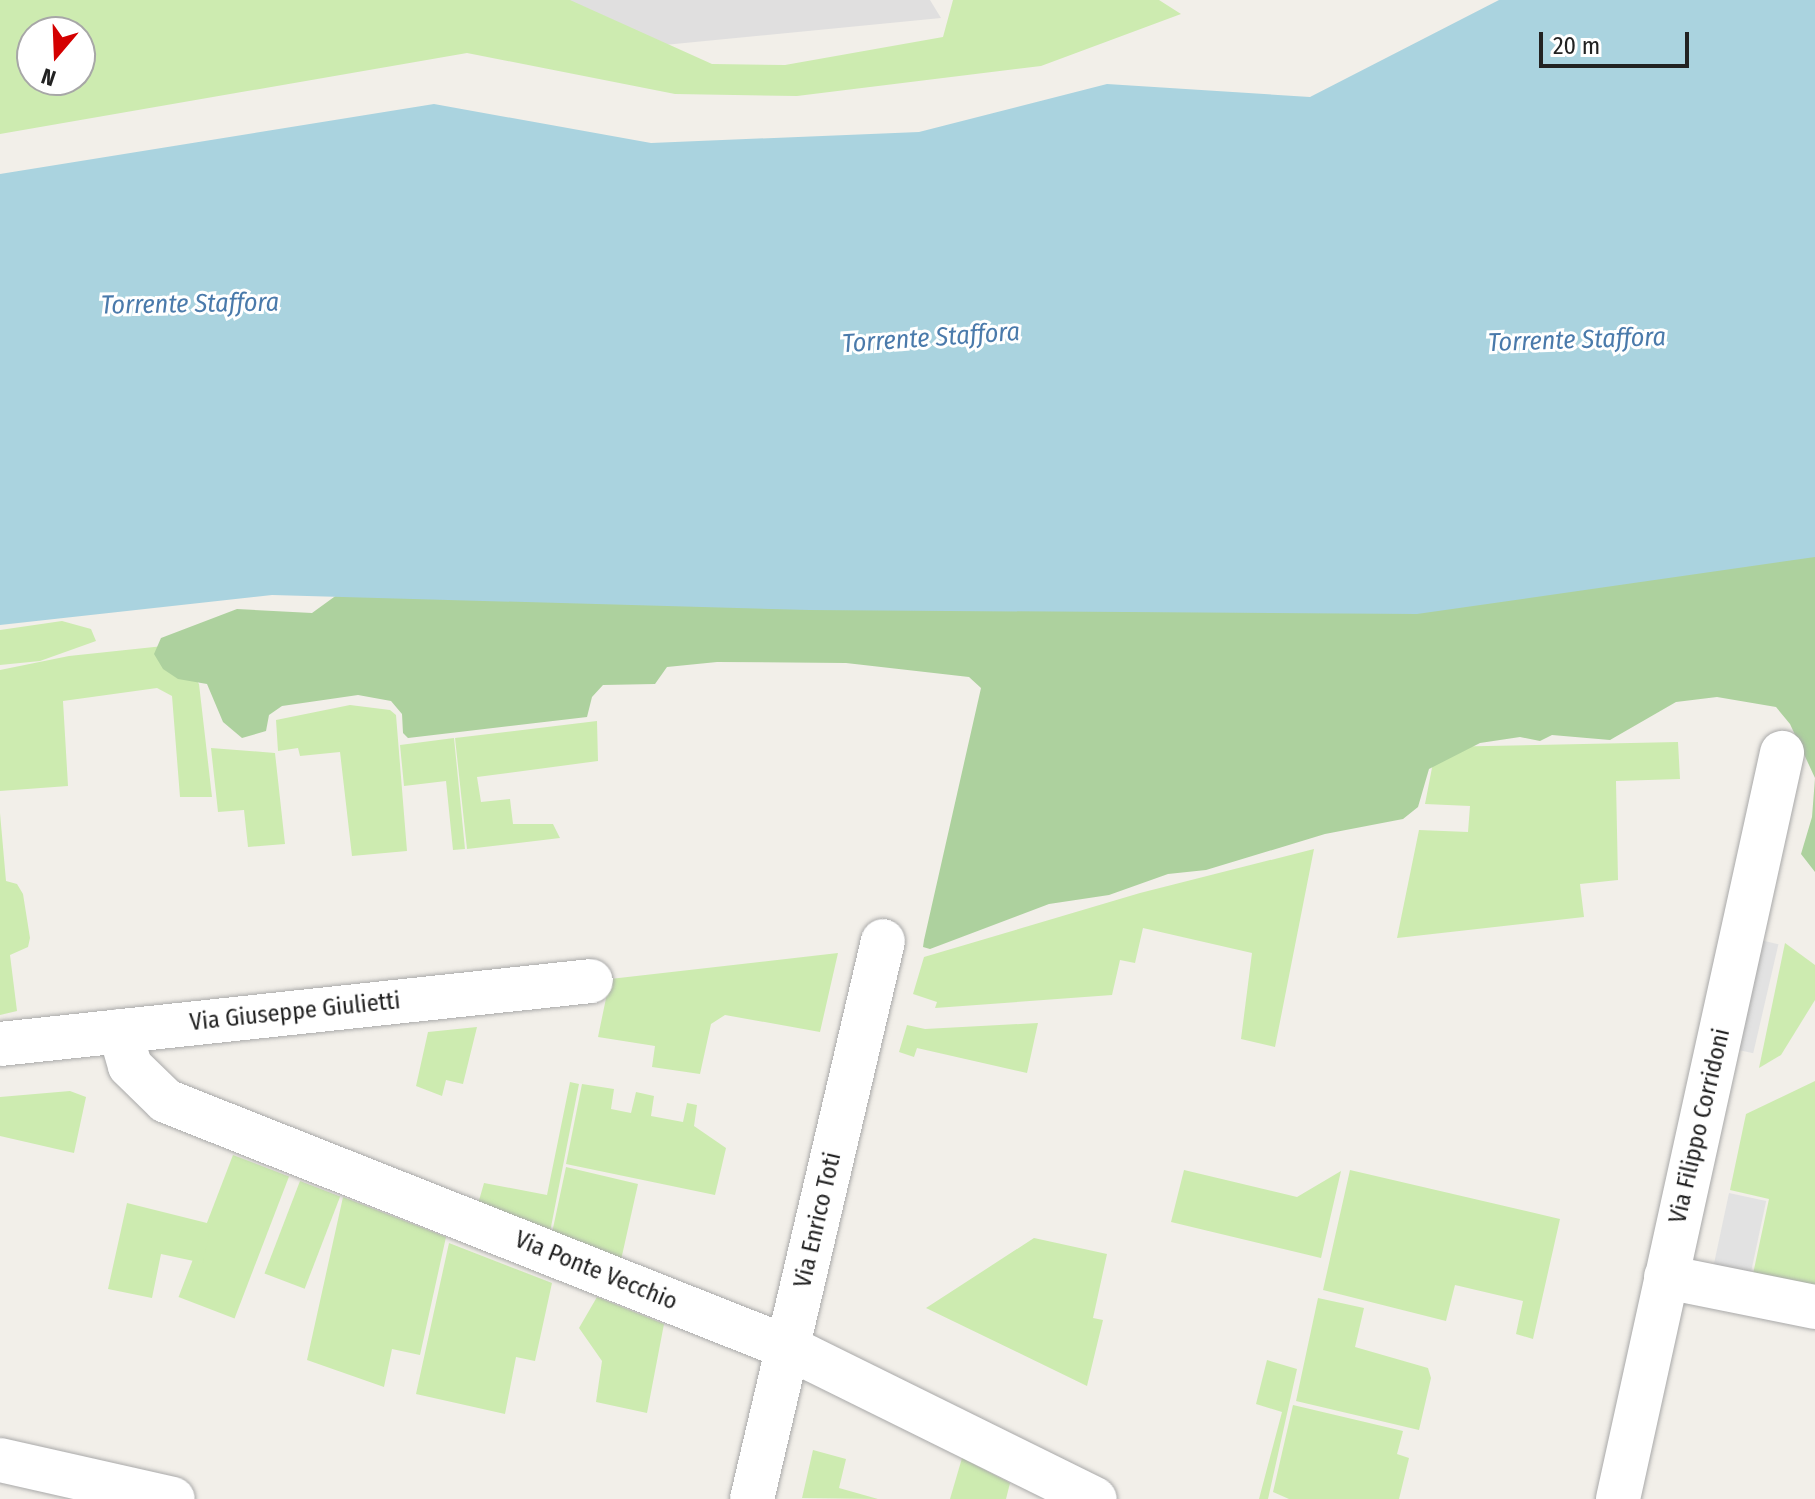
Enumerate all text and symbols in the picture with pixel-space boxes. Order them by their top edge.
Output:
north arrow [16,16,96,96]
scale bar [1543,16,1693,66]
text: 20 m [1553,32,1600,60]
text: N [38,62,59,92]
water label: Torrente Staffora [101,287,279,321]
water label: Torrente Staffora [841,316,1021,360]
water label: Torrente Staffora [1487,321,1667,359]
street label: Via Giuseppe Giulietti [188,987,402,1037]
street label: Via Filippo Corridoni [1664,1026,1736,1226]
street label: Via Enrico Toti [788,1149,848,1291]
street label: Via Ponte Vecchio [511,1225,681,1317]

